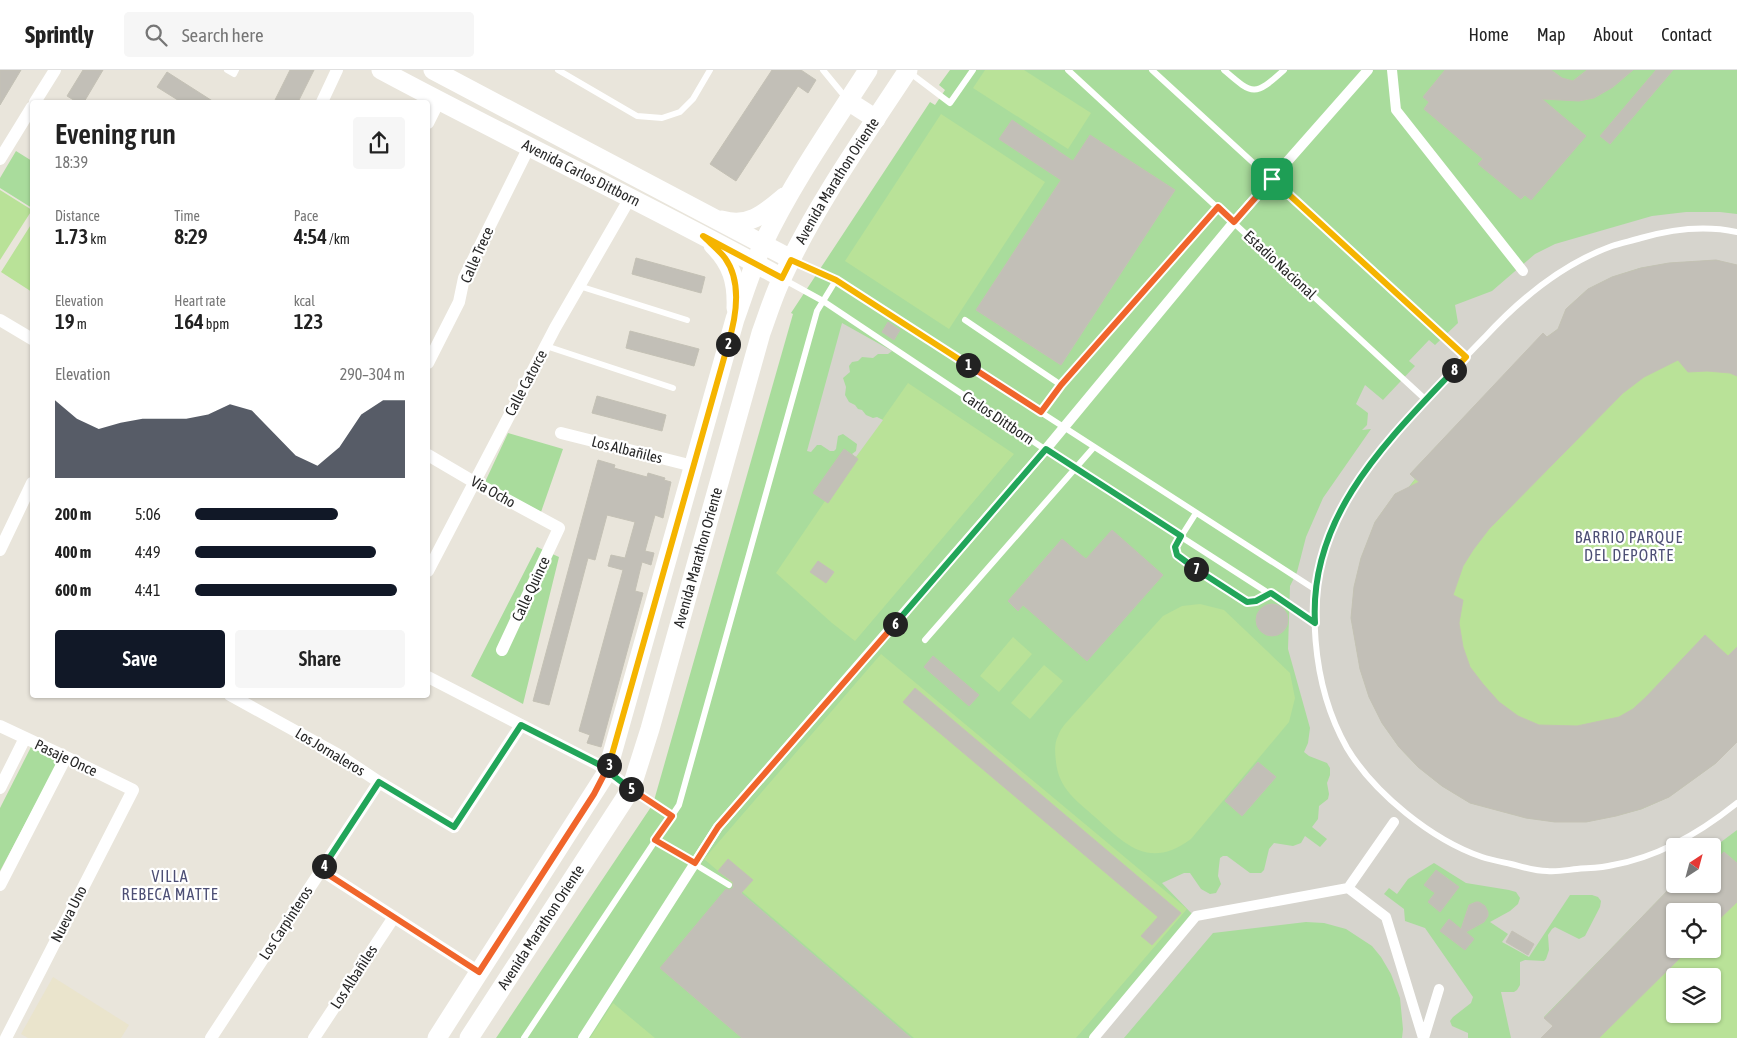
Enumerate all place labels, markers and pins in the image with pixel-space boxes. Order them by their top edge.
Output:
pin [1251,158,1293,200]
pin: 2 [716,332,740,356]
pin: 1 [956,352,980,378]
pin: 8 [1442,358,1466,382]
pin: 7 [1184,556,1208,582]
pin: 6 [882,612,908,636]
pin: 3 [596,752,622,778]
pin: 5 [618,776,644,802]
pin: 4 [312,854,336,878]

